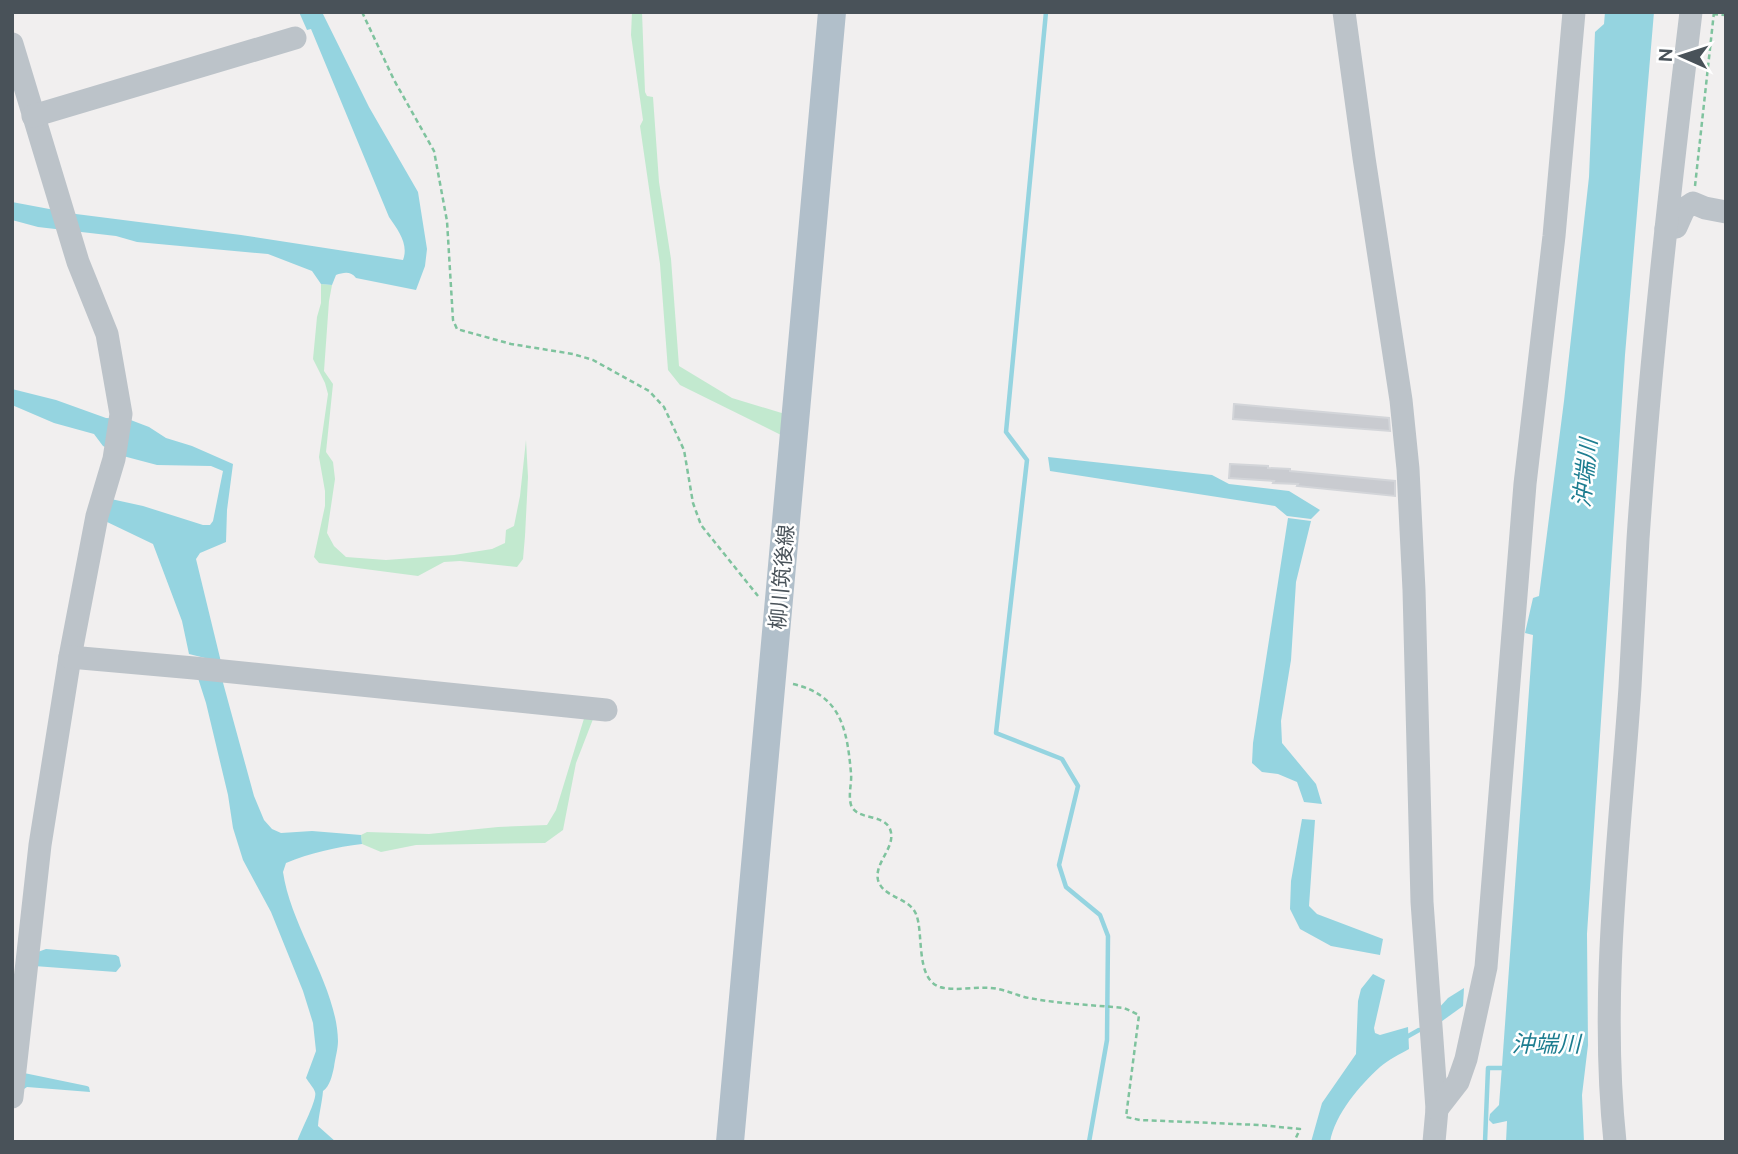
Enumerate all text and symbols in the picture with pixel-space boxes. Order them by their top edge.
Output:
north arrow [1647,21,1717,91]
text: N [1654,47,1676,63]
water label: 沖端川 [1568,434,1601,509]
street label: 柳川筑後線 [764,524,798,630]
water label: 沖端川 [1512,1031,1584,1056]

